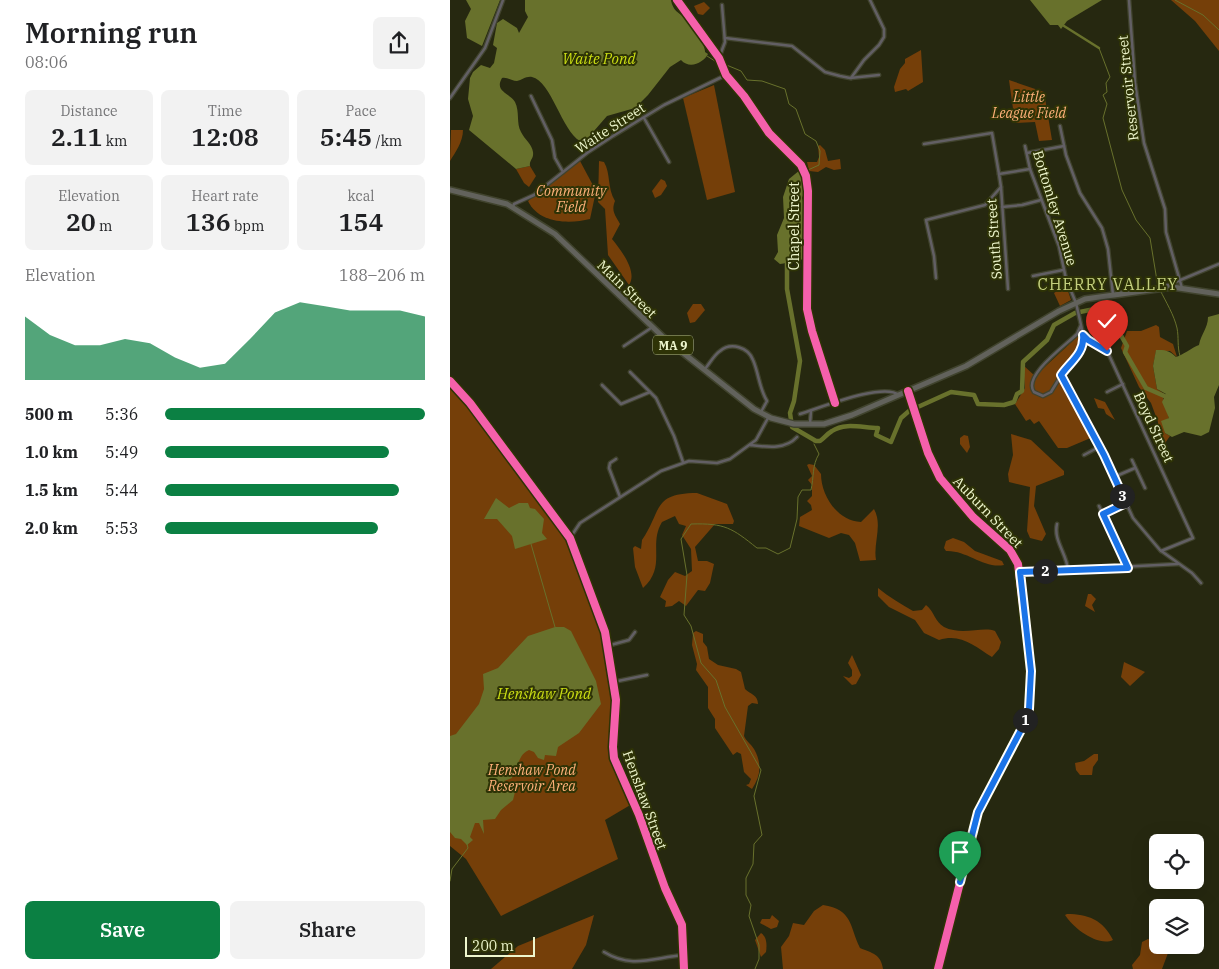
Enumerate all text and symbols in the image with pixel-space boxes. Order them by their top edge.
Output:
text: Morning run [25,14,198,51]
button: share [373,17,425,69]
street label: Reservoir Street [1113,34,1142,142]
water label: Waite Pond [562,49,637,68]
text: 08:06 [25,52,68,72]
park label: Little League Field [991,88,1067,122]
street label: Waite Street [572,99,648,157]
text: Distance [60,102,118,120]
text: Time [208,102,242,120]
text: Pace [346,102,376,120]
text: 2.11 [51,120,103,153]
text: 12:08 [191,120,259,153]
text: 5:45 [320,120,372,153]
text: km [103,132,127,150]
text: /km [372,132,402,150]
street label: Bottomley Avenue [1029,148,1081,268]
park label: Community Field [536,182,608,216]
street label: Chapel Street [785,182,803,270]
text: Elevation [58,187,120,205]
text: Heart rate [192,187,259,205]
text: kcal [348,187,375,205]
street label: South Street [982,198,1006,280]
text: 20 [66,205,96,238]
text: 136 [186,205,231,238]
text: 154 [338,205,384,238]
text: m [96,217,112,235]
text: bpm [231,217,264,235]
street label: Main Street [593,256,661,322]
text: Elevation [25,265,95,285]
text: 188–206 m [339,265,425,285]
district label: CHERRY VALLEY [1038,274,1178,294]
pin [1086,300,1128,351]
icon: check [1093,307,1121,335]
road number: MA 9 [653,336,693,354]
street label: Boyd Street [1130,389,1178,465]
text: 500 m [25,404,73,424]
text: 5:36 [105,404,138,424]
text: 1.0 km [25,442,78,462]
text: 5:49 [105,442,138,462]
street label: Auburn Street [949,472,1027,552]
text: 1.5 km [25,480,78,500]
text: 5:44 [105,480,138,500]
pin: 3 [1110,484,1134,508]
text: 3 [1118,487,1127,505]
text: 2.0 km [25,518,78,538]
text: 5:53 [105,518,138,538]
pin: 2 [1032,558,1058,584]
text: 2 [1041,562,1050,580]
water label: Henshaw Pond [496,684,592,703]
pin: 1 [1012,708,1038,732]
text: 1 [1021,711,1030,729]
street label: Henshaw Street [619,748,671,852]
park label: Henshaw Pond Reservoir Area [487,761,576,795]
pin [939,831,981,882]
map controls [1149,834,1204,954]
button: locate [1149,834,1204,889]
icon: arrive [946,838,974,866]
button: layers [1149,899,1204,954]
button: Save [25,901,220,959]
button: Share [230,901,425,959]
scale bar [465,934,535,957]
text: 200 m [472,937,514,955]

